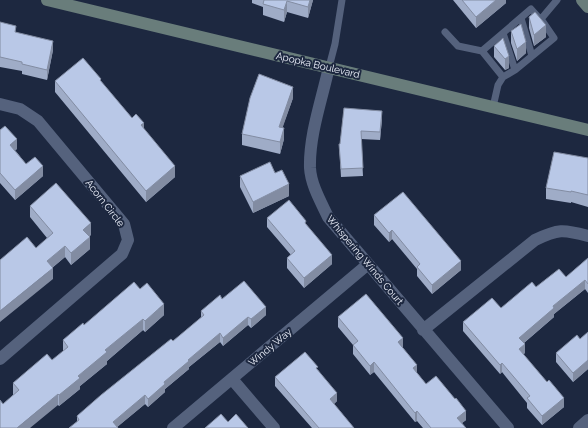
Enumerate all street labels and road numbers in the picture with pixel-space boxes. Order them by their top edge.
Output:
street label: Apopka Boulevard [275,50,361,80]
street label: Acorn Circle [83,177,127,229]
street label: Whispering Winds Court [324,213,406,307]
street label: Windy Way [246,325,294,368]

